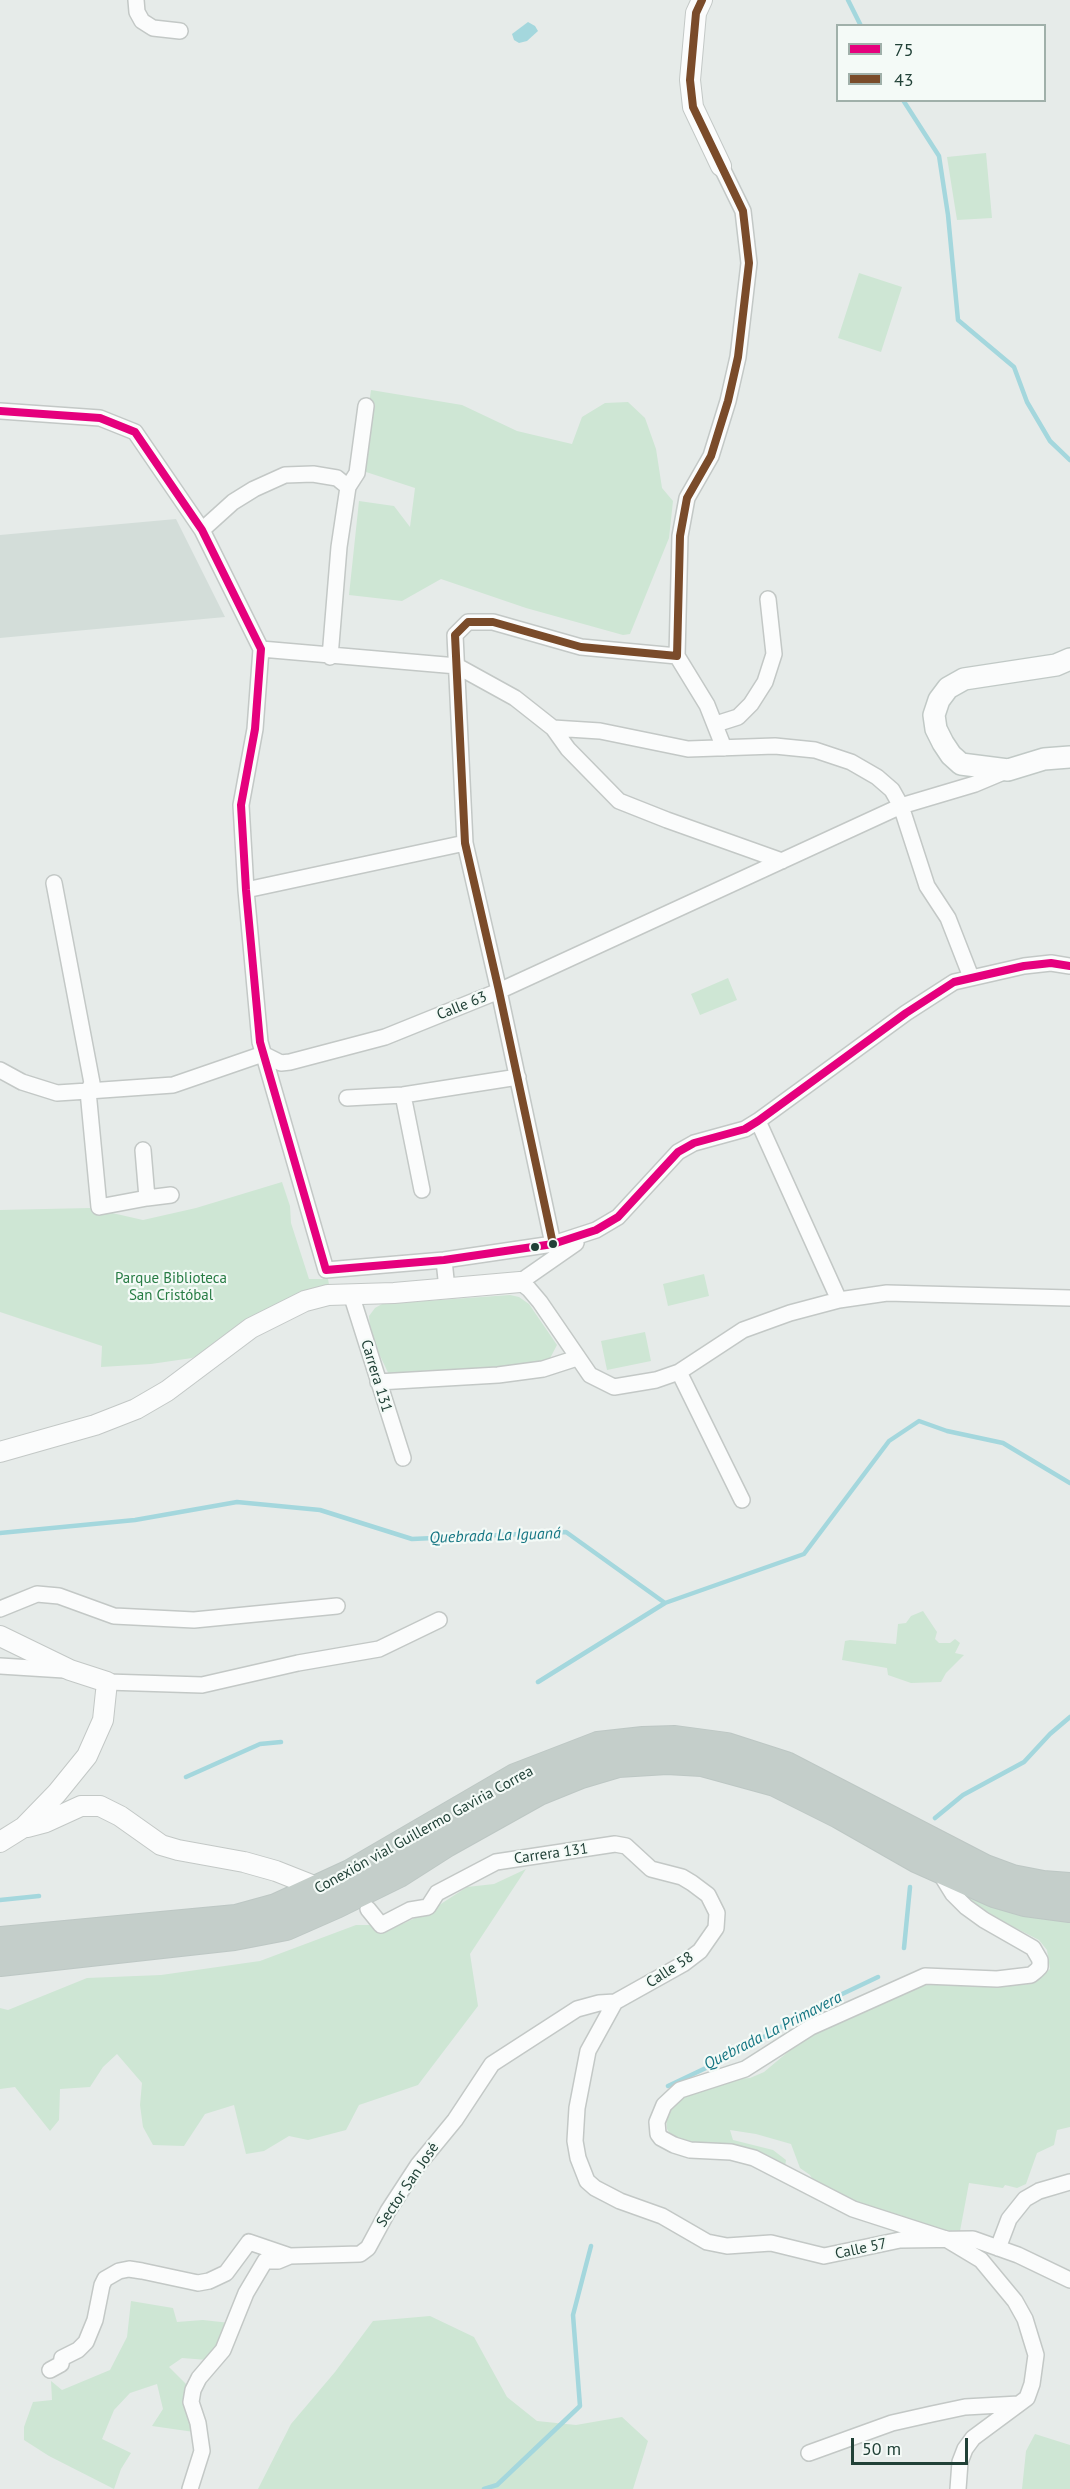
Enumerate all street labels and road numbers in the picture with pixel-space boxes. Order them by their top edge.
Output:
street label: Calle 63 [434,988,490,1024]
street label: Carrera 131 [356,1338,396,1414]
street label: Conexión vial Guillermo Gaviria Correa [311,1762,537,1898]
street label: Carrera 131 [513,1840,589,1868]
street label: Calle 58 [643,1948,697,1992]
street label: Sector San José [373,2139,443,2231]
street label: Calle 57 [833,2235,889,2263]

